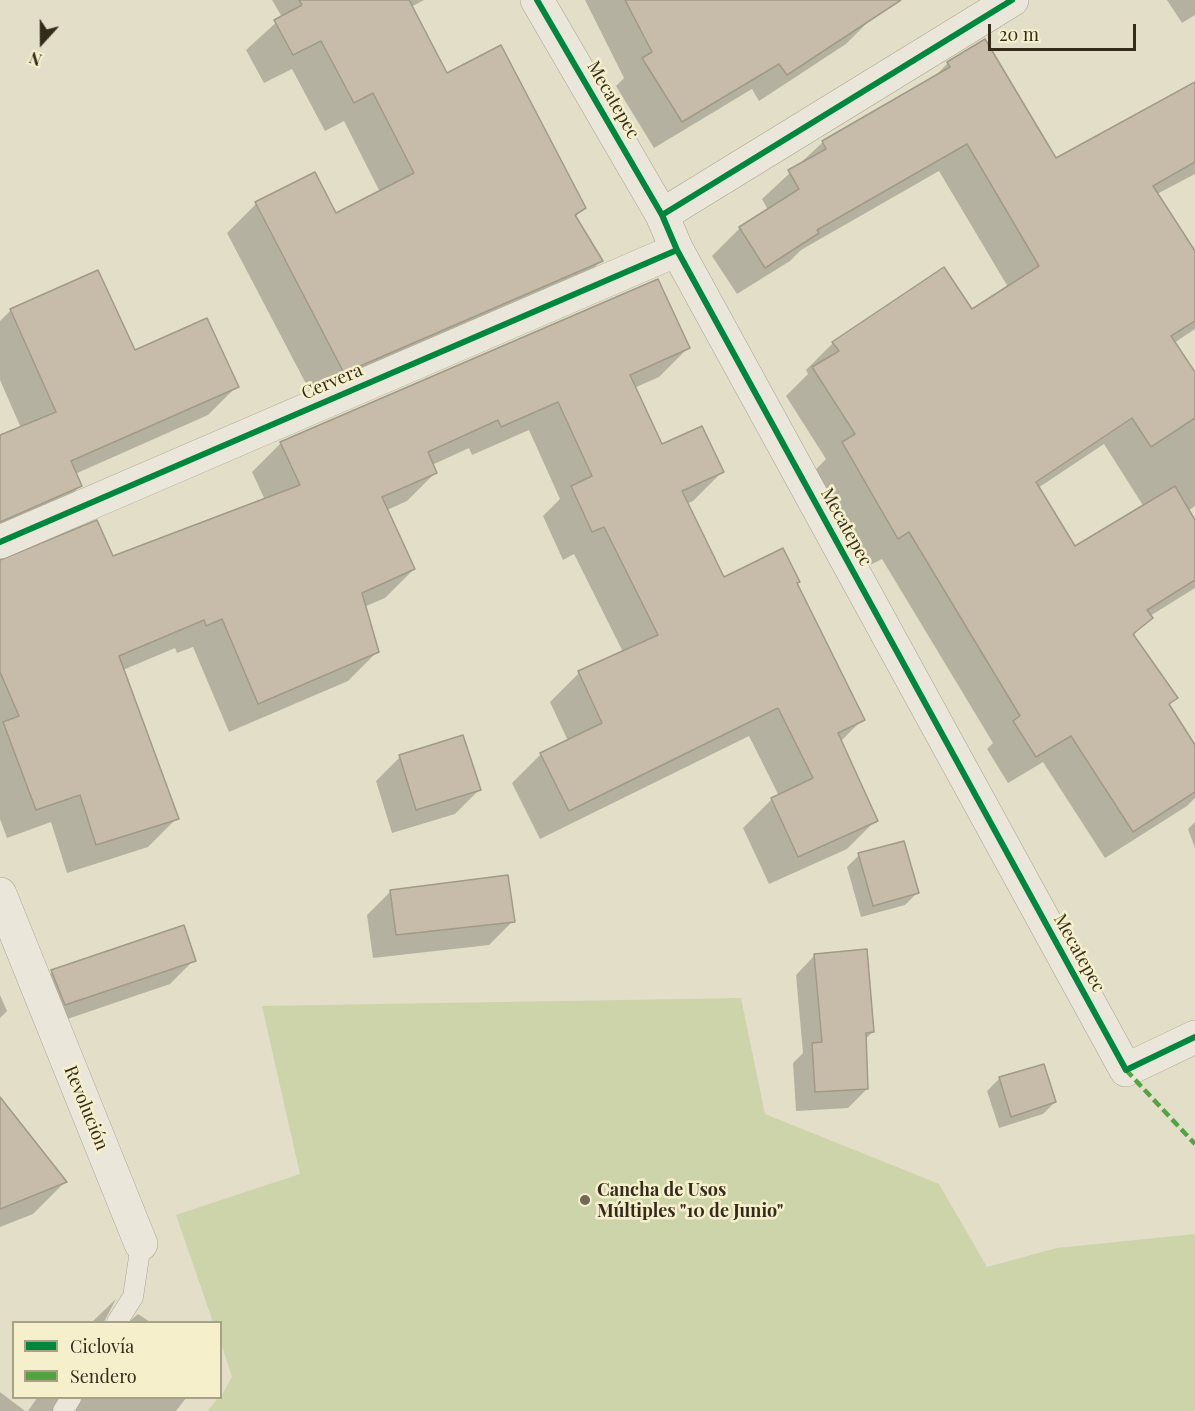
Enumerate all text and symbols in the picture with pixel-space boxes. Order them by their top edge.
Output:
north arrow [12,12,72,72]
scale bar [991,12,1140,50]
text: 20 m [999,22,1039,46]
text: N [26,47,45,71]
street label: Mecatepec [582,57,644,143]
street label: Cervera [298,360,366,404]
street label: Mecatepec [816,484,876,570]
street label: Mecatepec [1049,910,1109,996]
street label: Revolución [59,1063,113,1153]
place label: Cancha de Usos Múltiples "10 de Junio" [597,1179,783,1222]
marker: Cancha de Usos Múltiples "10 de Junio" [578,1193,592,1207]
legend [12,1321,222,1399]
text: Ciclovía [70,1334,134,1358]
text: Sendero [70,1364,137,1388]

